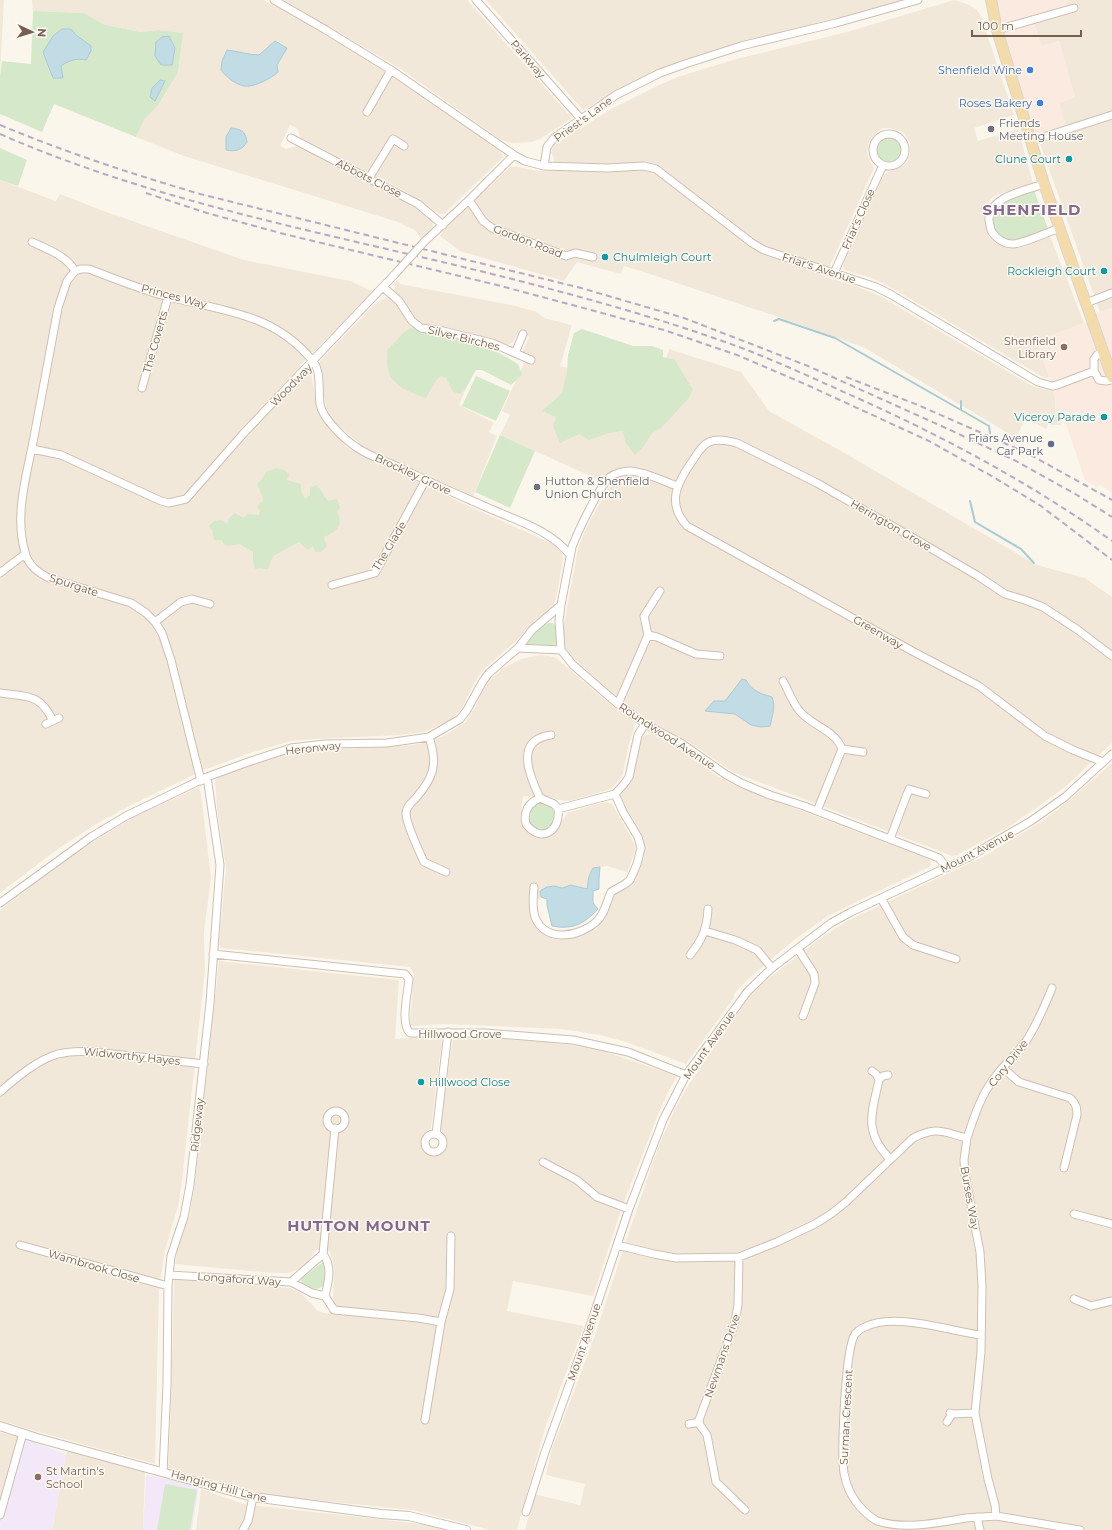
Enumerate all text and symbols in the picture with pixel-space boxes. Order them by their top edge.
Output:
north arrow [12,12,52,52]
scale bar [972,12,1081,38]
text: 100 m [978,18,1014,33]
text: N [35,28,49,38]
street label: Parkway [507,37,549,81]
place label: Shenfield Wine [938,63,1022,77]
marker: Shenfield Wine [1025,65,1035,75]
street label: Priest's Lane [551,93,615,145]
place label: Roses Bakery [959,96,1032,110]
marker: Roses Bakery [1035,98,1045,108]
place label: Friends Meeting House [999,116,1084,143]
marker: Friends Meeting House [986,124,996,134]
place label: Clune Court [995,152,1062,166]
marker: Clune Court [1064,154,1074,164]
street label: Abbots Close [334,155,405,201]
street label: Friar's Close [838,186,878,252]
district label: SHENFIELD [983,200,1081,219]
street label: Gordon Road [491,221,565,261]
street label: Friar's Avenue [780,249,858,287]
place label: Chulmleigh Court [613,250,712,264]
marker: Chulmleigh Court [600,252,610,262]
place label: Rockleigh Court [1007,264,1097,278]
marker: Rockleigh Court [1099,266,1109,276]
street label: Princes Way [140,281,208,311]
street label: The Coverts [139,309,171,375]
street label: Silver Birches [427,322,502,354]
place label: Shenfield Library [1004,334,1056,361]
marker: Shenfield Library [1059,342,1069,352]
street label: Woodway [267,360,315,409]
place label: Viceroy Parade [1014,410,1096,424]
marker: Viceroy Parade [1099,412,1109,422]
place label: Friars Avenue Car Park [968,431,1043,458]
marker: Friars Avenue Car Park [1046,439,1056,449]
street label: Brockley Grove [373,450,454,498]
place label: Hutton & Shenfield Union Church [545,474,649,501]
marker: Hutton & Shenfield Union Church [532,482,542,492]
street label: Herington Grove [848,496,934,554]
street label: The Glade [369,518,409,573]
street label: Spurgate [48,570,101,600]
street label: Greenway [851,612,905,652]
street label: Roundwood Avenue [616,700,718,773]
street label: Heronway [285,738,342,758]
street label: Mount Avenue [938,826,1017,876]
street label: Mount Avenue [680,1007,738,1082]
street label: Hillwood Grove [418,1027,502,1041]
street label: Cory Drive [985,1036,1031,1090]
street label: Widworthy Hayes [83,1044,182,1068]
place label: Hillwood Close [429,1075,510,1089]
marker: Hillwood Close [416,1077,426,1087]
street label: Ridgeway [187,1097,207,1153]
street label: Burses Way [958,1165,982,1231]
district label: HUTTON MOUNT [287,1216,431,1235]
street label: Wambrook Close [47,1246,142,1286]
street label: Longaford Way [197,1269,281,1289]
street label: Mount Avenue [564,1301,604,1383]
street label: Newmans Drive [701,1312,743,1400]
street label: Surman Crescent [837,1368,856,1465]
place label: St Martin's School [46,1464,105,1491]
street label: Hanging Hill Lane [169,1466,269,1506]
marker: St Martin's School [33,1472,43,1482]

